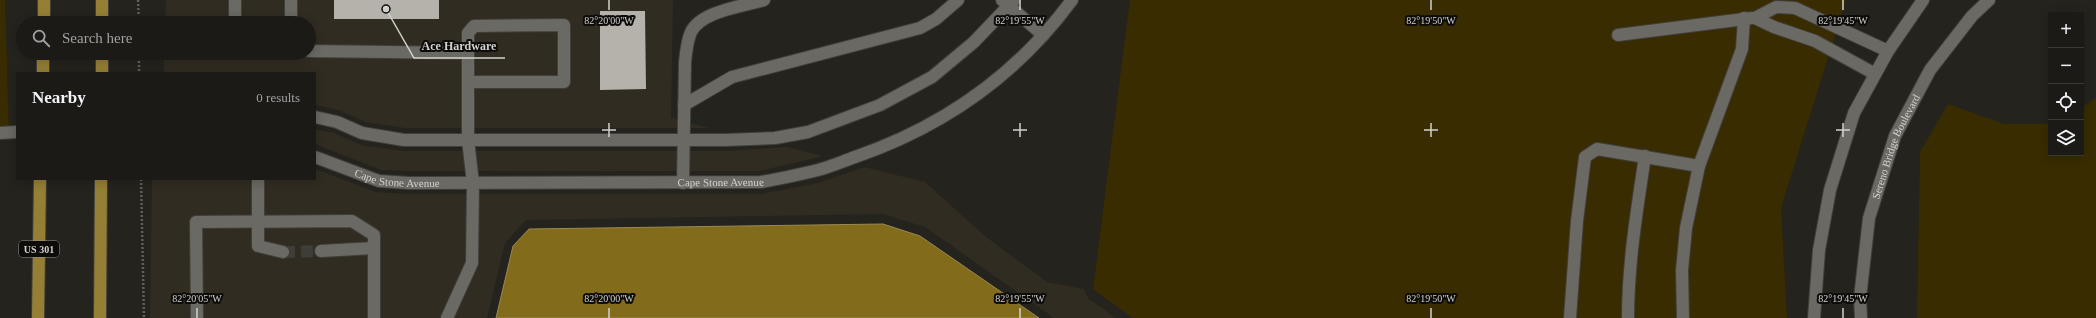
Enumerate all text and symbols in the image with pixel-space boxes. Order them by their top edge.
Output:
map controls [2048,12,2084,156]
button: + [2048,12,2084,48]
text: 82°20'00"W [584,15,634,26]
text: 82°19'55"W [995,15,1045,26]
text: 82°19'50"W [1406,15,1456,26]
text: 82°19'45"W [1818,15,1868,26]
search box [16,16,316,60]
icon: search [30,27,52,49]
text: Search here [62,30,132,46]
callout: Ace Hardware [414,34,505,58]
text: Ace Hardware [422,39,497,53]
button: − [2048,48,2084,84]
button: locate [2048,84,2084,120]
text: Nearby [32,88,86,107]
text: 0 results [256,90,300,105]
street label: Sereno Bridge Boulevard [1869,92,1922,200]
button: layers [2048,120,2084,156]
street label: Cape Stone Avenue [353,166,440,189]
street label: Cape Stone Avenue [678,176,765,188]
road number: US 301 [19,241,59,257]
text: 82°20'05"W [172,293,222,304]
text: 82°20'00"W [584,293,634,304]
text: 82°19'55"W [995,293,1045,304]
text: 82°19'50"W [1406,293,1456,304]
text: 82°19'45"W [1818,293,1868,304]

